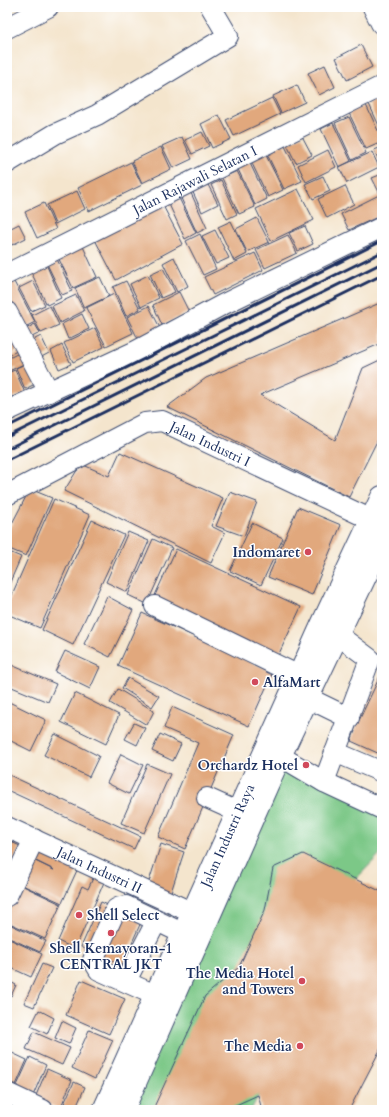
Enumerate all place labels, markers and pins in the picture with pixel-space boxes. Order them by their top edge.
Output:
place label: Indomaret [232,543,300,562]
marker: Indomaret [303,547,313,557]
place label: AlfaMart [263,673,321,692]
marker: AlfaMart [250,677,260,687]
place label: Orchardz Hotel [197,756,298,775]
marker: Orchardz Hotel [301,760,311,770]
place label: Shell Select [87,906,159,925]
marker: Shell Select [74,910,84,920]
marker: Shell Kemayoran-1 CENTRAL JKT [106,928,116,938]
place label: Shell Kemayoran-1 CENTRAL JKT [49,939,173,974]
place label: The Media Hotel and Towers [186,964,294,999]
marker: The Media Hotel and Towers [297,976,307,986]
place label: The Media [224,1037,292,1056]
marker: The Media [295,1041,305,1051]

